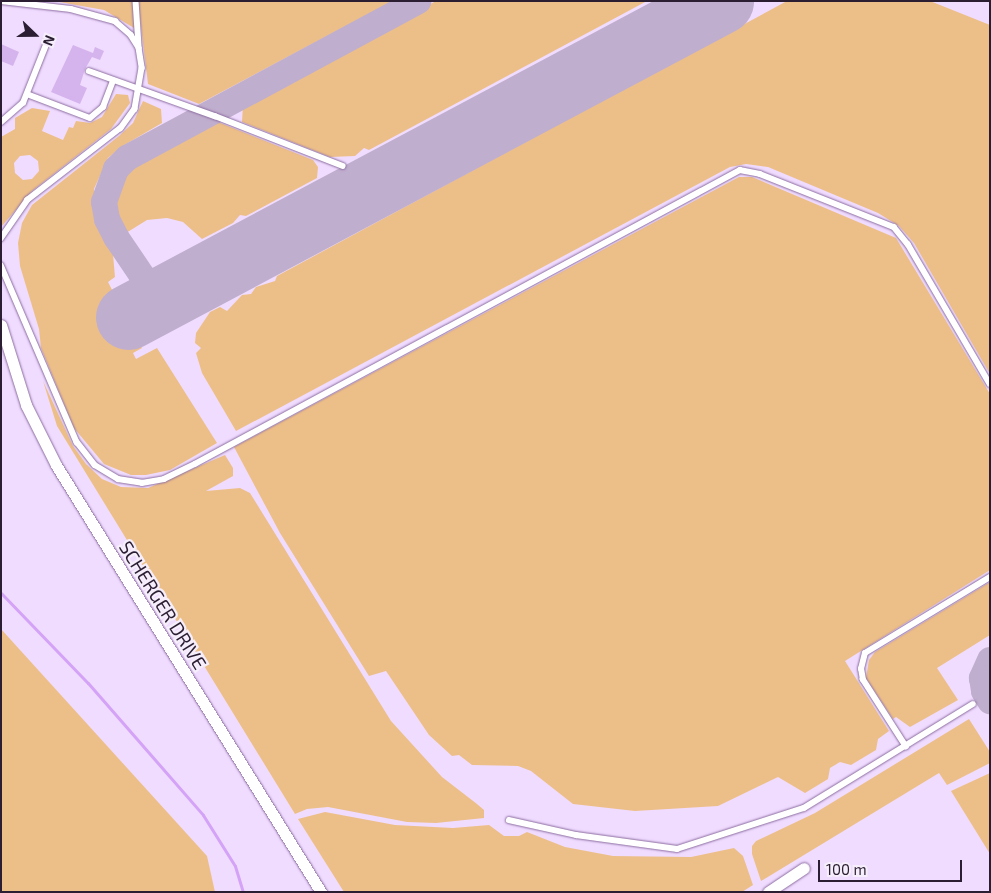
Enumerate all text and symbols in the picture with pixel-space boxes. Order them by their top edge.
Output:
north arrow [10,10,60,60]
text: N [40,33,59,49]
street label: SCHERGER DRIVE [114,537,212,673]
scale bar [821,850,965,882]
text: 100 m [826,860,867,878]

